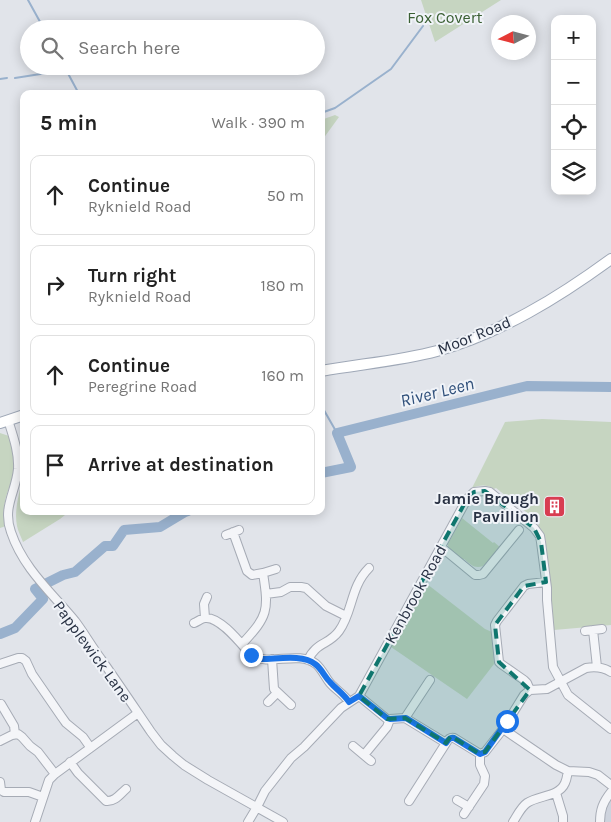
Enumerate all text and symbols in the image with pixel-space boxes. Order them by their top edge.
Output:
park label: Fox Covert [407,8,483,27]
north arrow [491,15,536,60]
map controls [551,15,596,195]
button: + [551,15,596,60]
search box [20,20,325,75]
icon: search [38,34,66,62]
text: Search here [78,37,180,59]
button: − [551,60,596,105]
button: locate [551,105,596,150]
text: 5 min [40,111,97,135]
text: Walk · 390 m [211,113,305,132]
button: layers [551,150,596,195]
text: Continue [88,175,170,197]
icon: ahead [41,181,69,209]
text: 50 m [267,186,304,205]
text: Ryknield Road [88,197,192,216]
text: Turn right [88,265,177,287]
icon: right [41,271,69,299]
text: 180 m [261,276,304,295]
text: Ryknield Road [88,287,192,306]
street label: Moor Road [435,312,514,359]
text: Continue [88,355,170,377]
icon: ahead [41,361,69,389]
text: 160 m [261,366,304,385]
water label: River Leen [398,372,476,412]
text: Peregrine Road [88,377,197,396]
icon: arrive [41,451,69,479]
text: Arrive at destination [88,454,274,476]
place label: Jamie Brough Pavillion [435,489,539,526]
building icon: Jamie Brough Pavillion [543,495,567,519]
street label: Kenbrook Road [380,542,450,647]
street label: Papplewick Lane [49,597,136,706]
route end [240,644,263,667]
route start [496,710,519,733]

